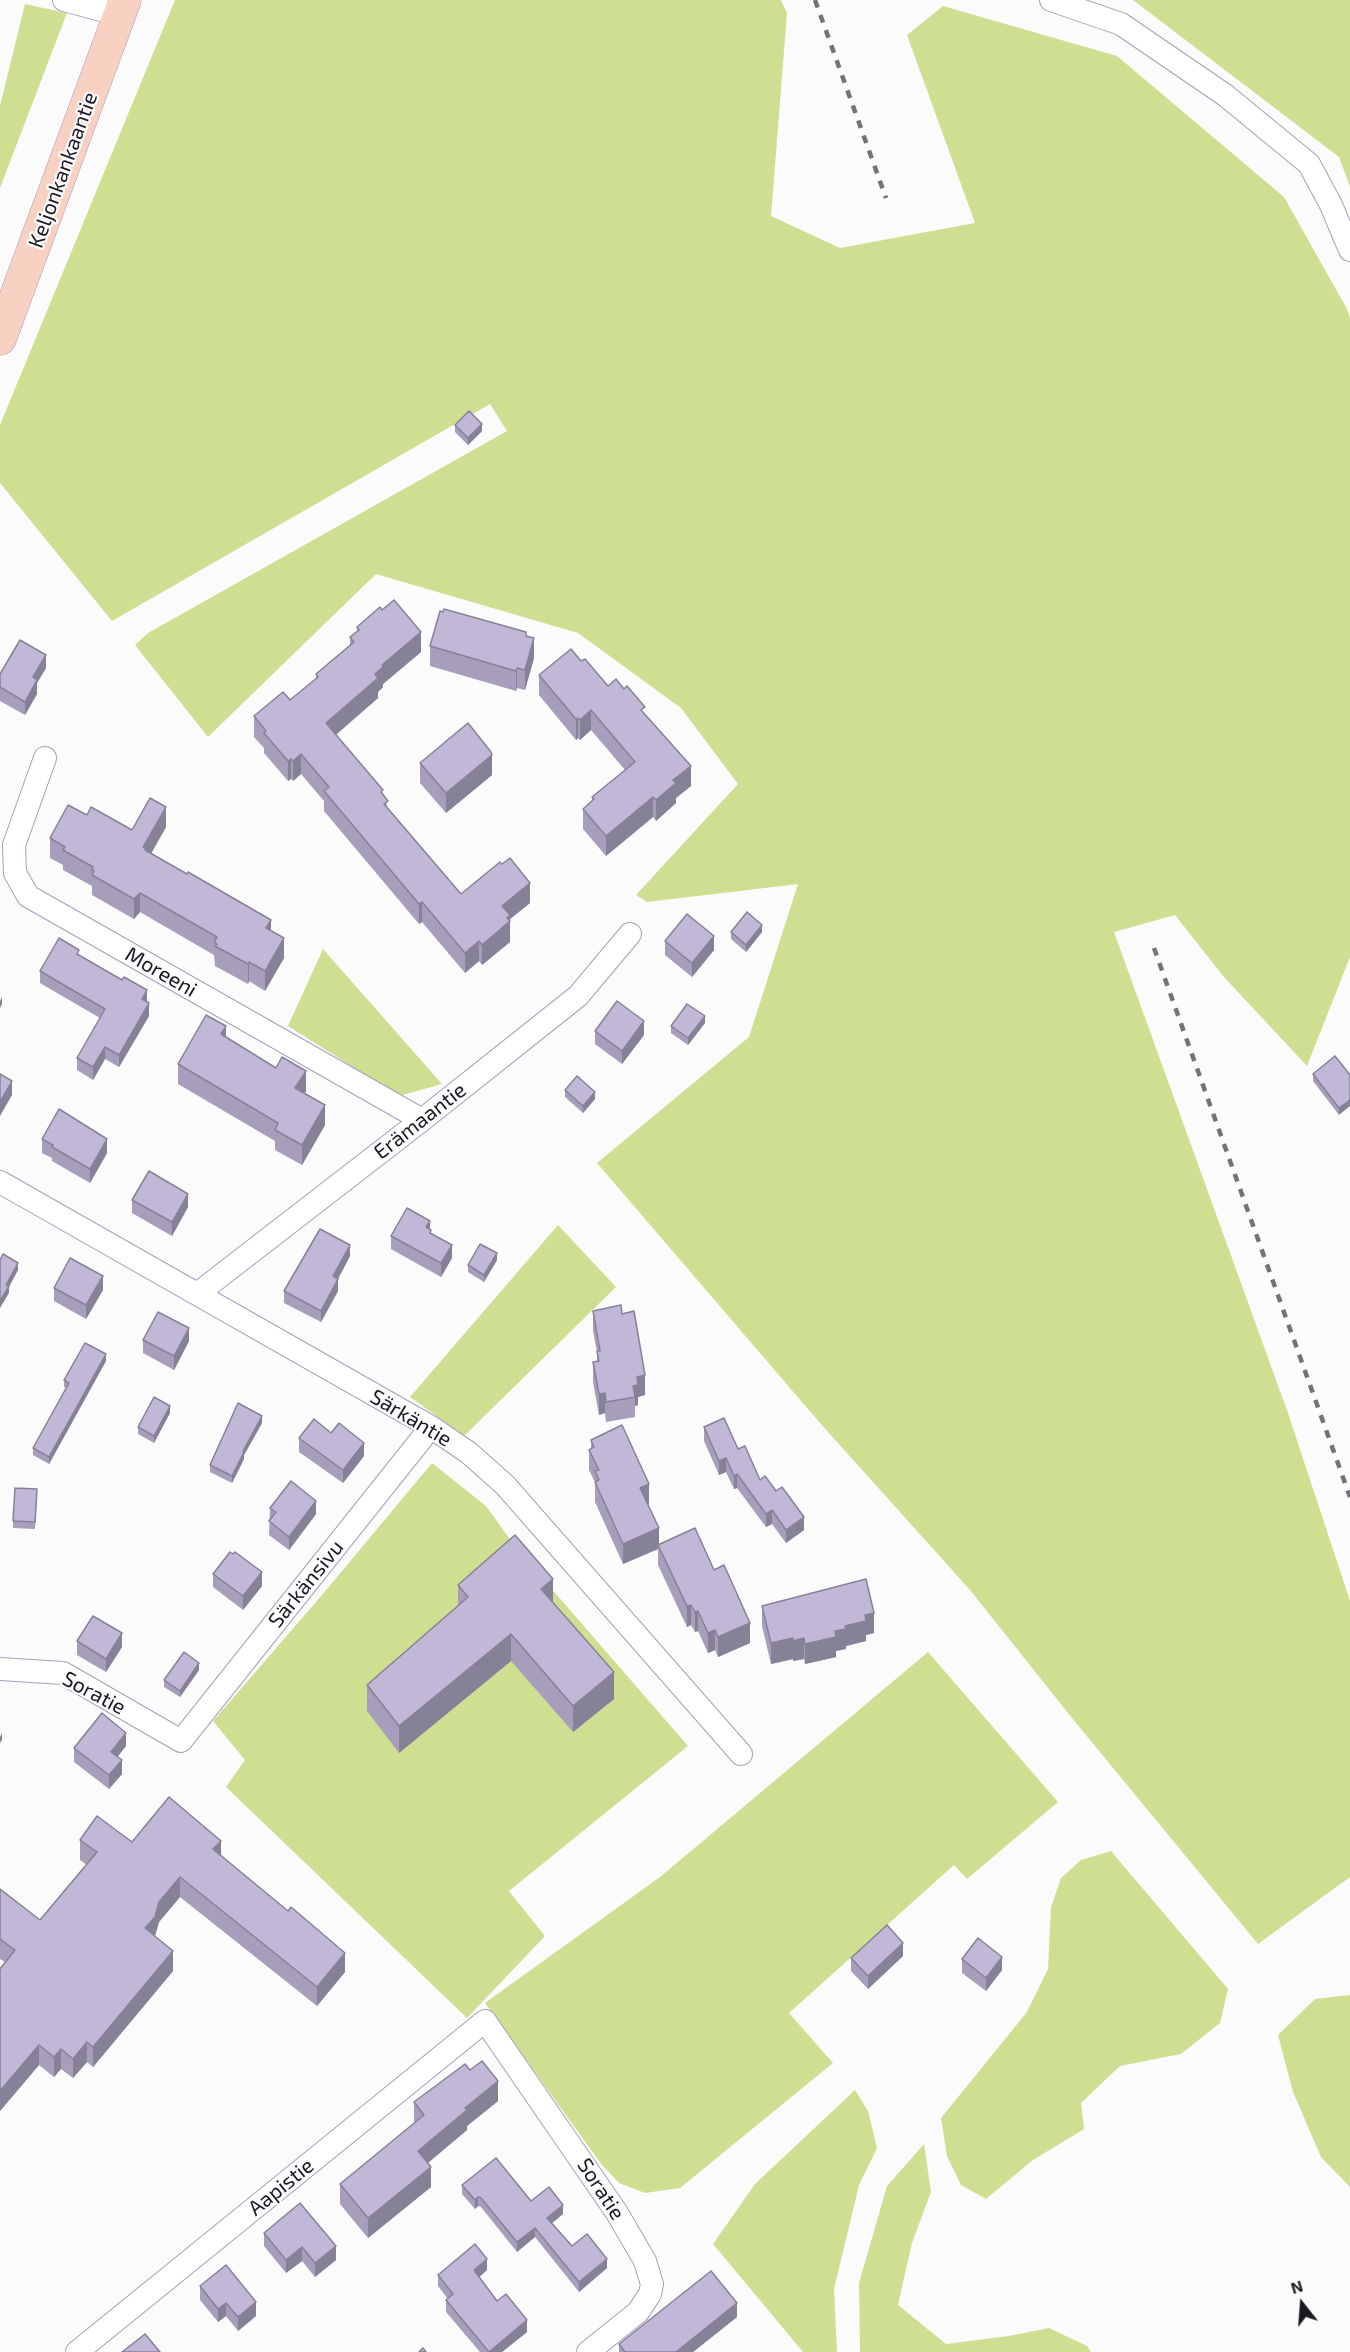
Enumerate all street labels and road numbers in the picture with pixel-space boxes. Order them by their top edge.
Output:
street label: Keljonkankaantie [23,89,103,251]
street label: Moreeni [121,941,201,1003]
street label: Erämaantie [369,1077,471,1165]
street label: Särkäntie [366,1384,456,1452]
street label: Särkänsivu [263,1535,349,1633]
street label: Soratie [58,1666,130,1720]
street label: Aapistie [243,2153,319,2221]
street label: Soratie [572,2154,630,2224]

